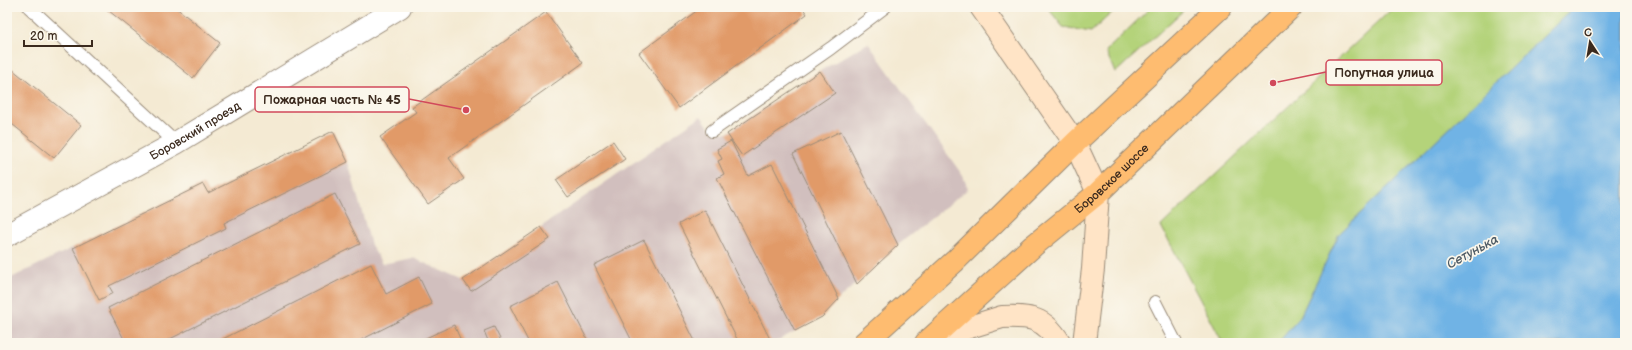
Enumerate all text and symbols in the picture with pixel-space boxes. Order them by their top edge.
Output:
scale bar [24,22,92,48]
north arrow [1570,22,1610,62]
text: С [1583,25,1593,40]
text: 20 m [30,29,57,44]
callout: Попутная улица [1326,60,1442,85]
text: Попутная улица [1334,65,1434,81]
callout: Пожарная часть № 45 [255,87,409,112]
text: Пожарная часть № 45 [263,92,401,108]
street label: Боровский проезд [147,98,244,164]
street label: Боровское шоссе [1072,141,1153,217]
water label: Сетунька [1444,231,1501,273]

